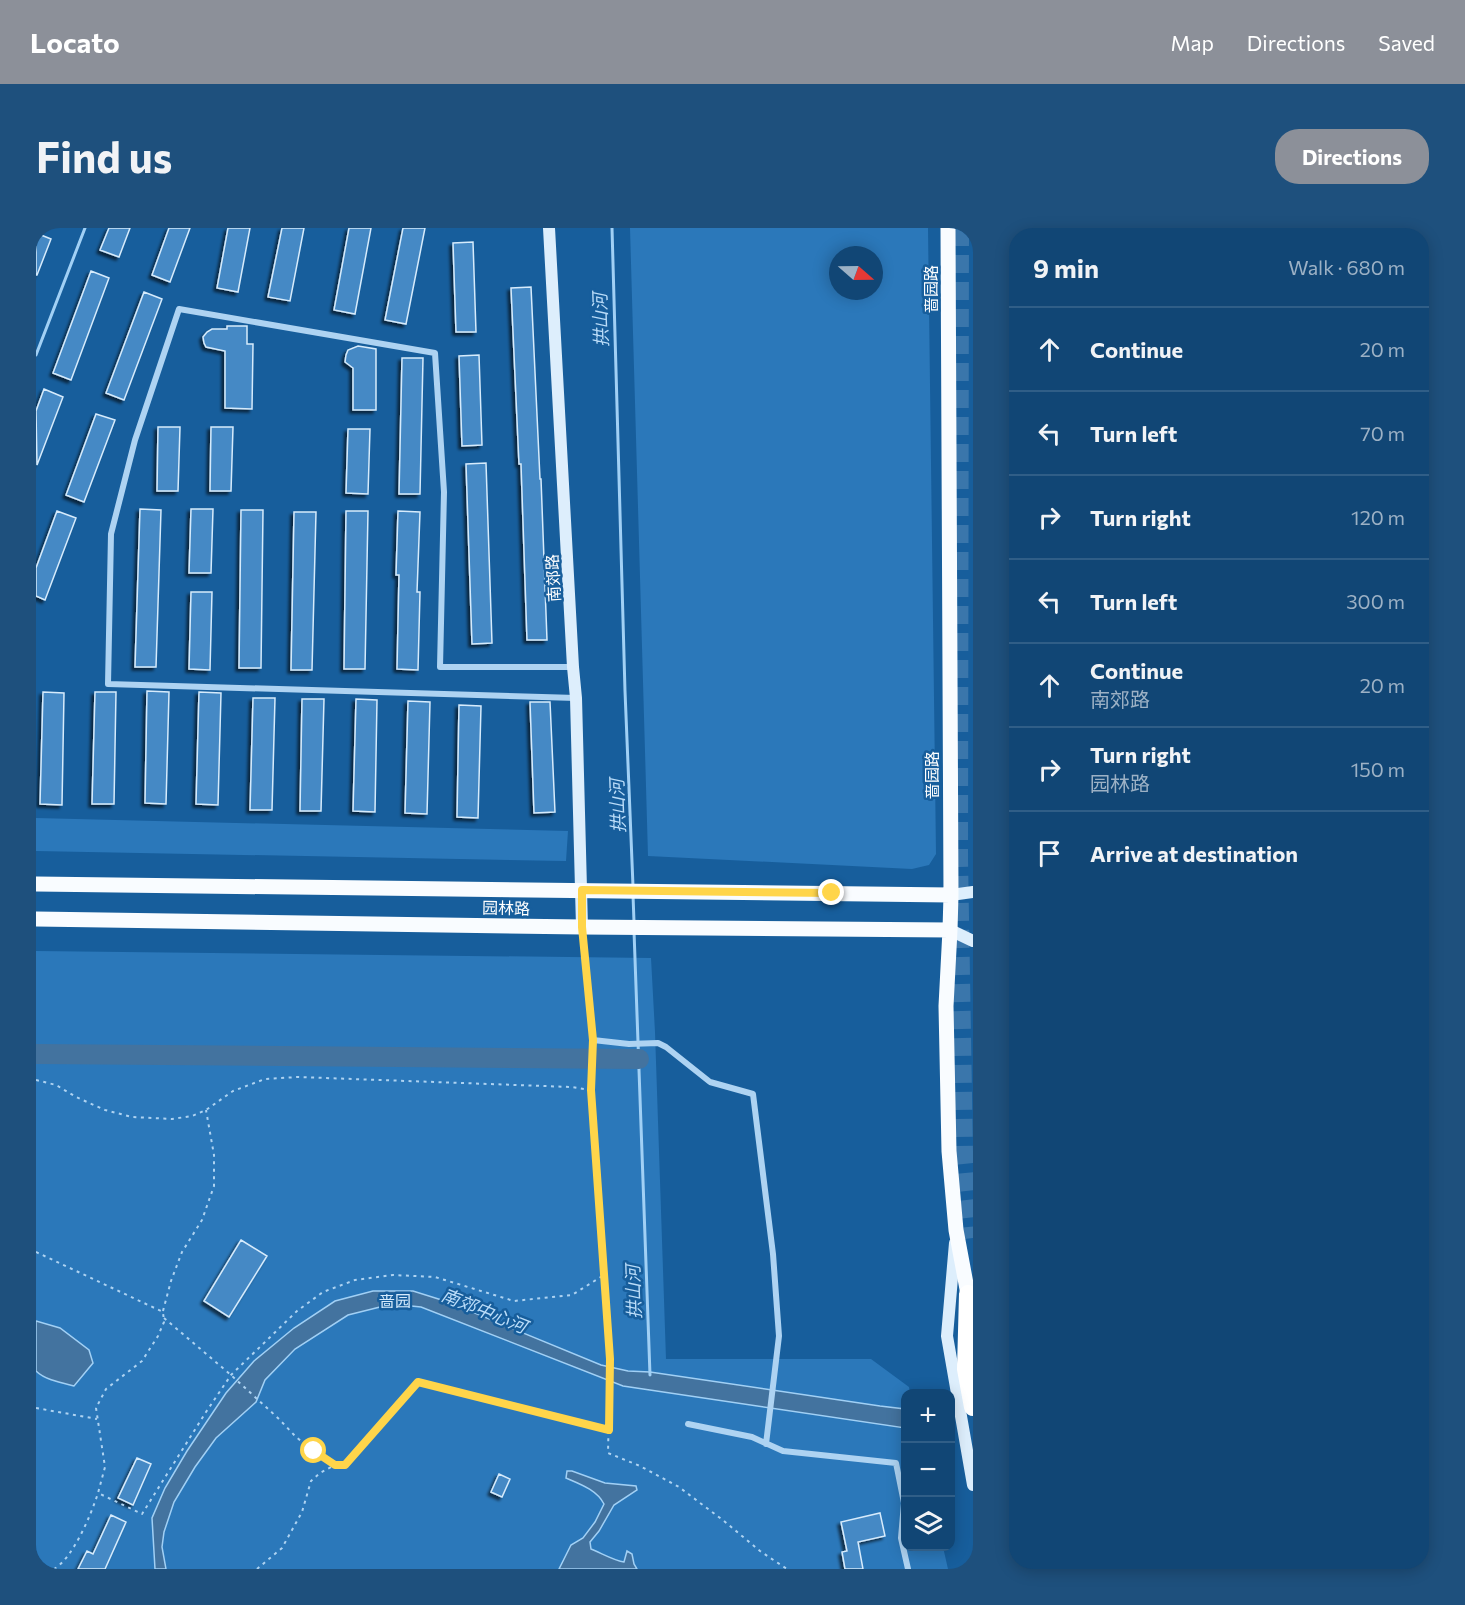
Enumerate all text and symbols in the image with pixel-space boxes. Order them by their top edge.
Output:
text: Locato [30,25,120,59]
text: Map [1171,30,1214,55]
text: Directions [1247,30,1345,55]
text: Saved [1378,30,1435,55]
button: Directions [1275,129,1429,184]
text: Find us [36,130,172,182]
north arrow [829,246,883,300]
text: 9 min [1033,252,1099,283]
text: Walk · 680 m [1288,255,1405,279]
street label: 啬园路 [921,265,940,313]
water label: 拱山河 [588,290,612,347]
icon: ahead [1033,333,1066,366]
text: Continue [1090,336,1183,363]
text: 20 m [1360,337,1405,361]
icon: left [1033,417,1066,450]
text: Turn left [1090,420,1177,447]
text: 70 m [1360,421,1405,445]
icon: right [1033,501,1066,534]
text: Turn right [1090,504,1191,531]
text: 120 m [1351,505,1405,529]
street label: 南郊路 [542,554,563,602]
icon: left [1033,585,1066,618]
text: Turn left [1090,588,1177,615]
text: 300 m [1346,589,1405,613]
text: Continue [1090,657,1183,684]
icon: ahead [1033,669,1066,702]
text: 20 m [1360,673,1405,697]
text: 南郊路 [1090,687,1150,711]
text: Turn right [1090,741,1191,768]
street label: 啬园路 [922,751,941,799]
icon: right [1033,753,1066,786]
text: 150 m [1351,757,1405,781]
text: 园林路 [1090,771,1150,795]
water label: 拱山河 [605,776,629,833]
icon: arrive [1033,837,1066,870]
text: Arrive at destination [1090,840,1298,867]
route end [818,879,844,905]
street label: 园林路 [482,898,530,917]
water label: 拱山河 [621,1262,645,1319]
water label: 南郊中心河 [439,1283,533,1338]
park label: 啬园 [379,1291,411,1310]
map controls [901,1389,955,1551]
button: + [901,1389,955,1443]
route start [300,1437,326,1463]
button: − [901,1443,955,1497]
button: layers [901,1497,955,1551]

